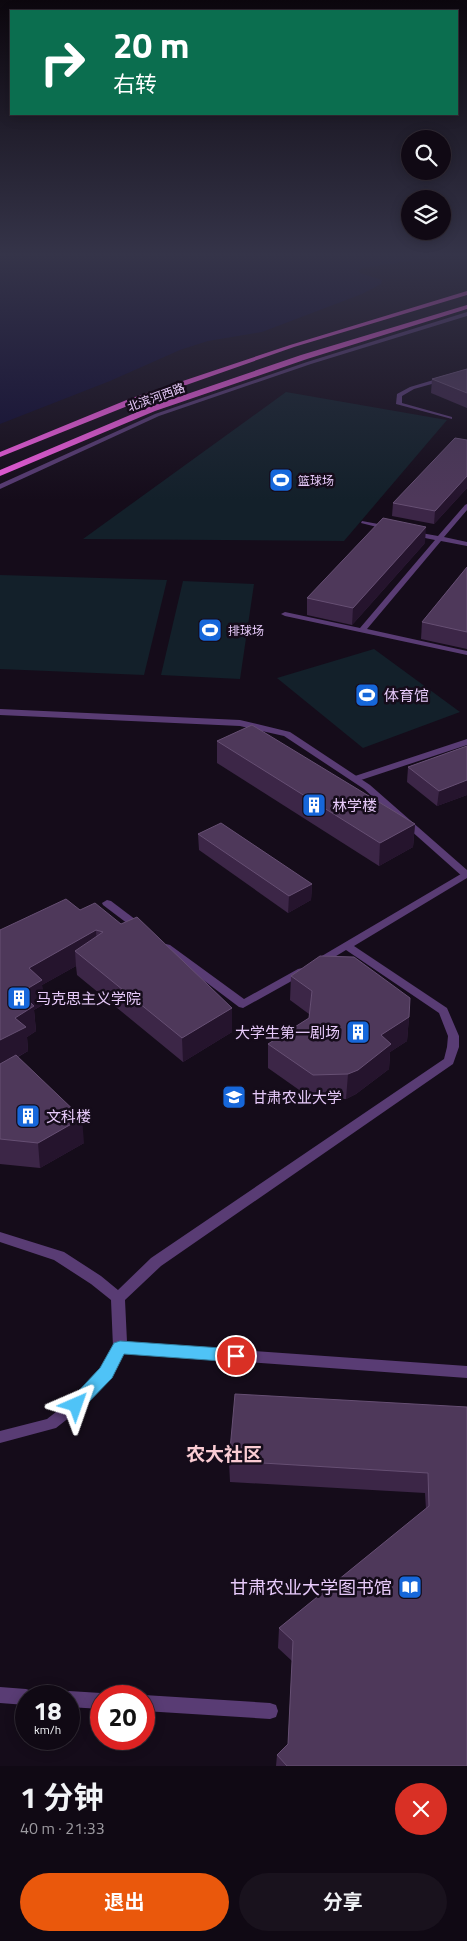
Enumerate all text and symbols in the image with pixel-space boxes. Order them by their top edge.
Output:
text: 20 m [113,18,189,72]
icon: right [30,30,95,95]
text: 右转 [113,67,157,101]
map controls [401,130,451,240]
button: search [401,130,451,180]
button: layers [401,190,451,240]
street label: 北滨河西路 [125,378,187,416]
sports icon: 篮球场 [268,467,294,493]
place label: 篮球场 [298,471,334,490]
sports icon: 排球场 [197,617,223,643]
place label: 排球场 [228,621,264,640]
sports icon: 体育馆 [354,682,380,708]
place label: 体育馆 [384,684,429,707]
building icon: 林学楼 [301,792,327,818]
place label: 林学楼 [332,794,377,817]
building icon: 马克思主义学院 [6,985,32,1011]
place label: 马克思主义学院 [36,987,141,1010]
building icon: 大学生第一剧场 [345,1019,371,1045]
place label: 大学生第一剧场 [235,1021,340,1044]
school or university icon: 甘肃农业大学 [221,1084,247,1110]
place label: 甘肃农业大学 [252,1086,342,1109]
building icon: 文科楼 [15,1103,41,1129]
place label: 文科楼 [46,1105,91,1128]
pin [215,1335,257,1377]
icon: arrive [222,1342,250,1370]
position arrow [49,1378,101,1430]
district label: 农大社区 [186,1439,262,1468]
place label: 甘肃农业大学图书馆 [230,1574,392,1601]
library icon: 甘肃农业大学图书馆 [397,1574,423,1600]
speed limit sign: 20 [90,1685,155,1750]
text: 18 [33,1692,62,1730]
text: km/h [34,1720,61,1739]
text: 1 分钟 [20,1774,103,1820]
button: close [395,1783,447,1835]
text: 40 m · 21:33 [20,1816,105,1840]
button: 退出 [20,1873,229,1931]
button: 分享 [239,1873,447,1931]

